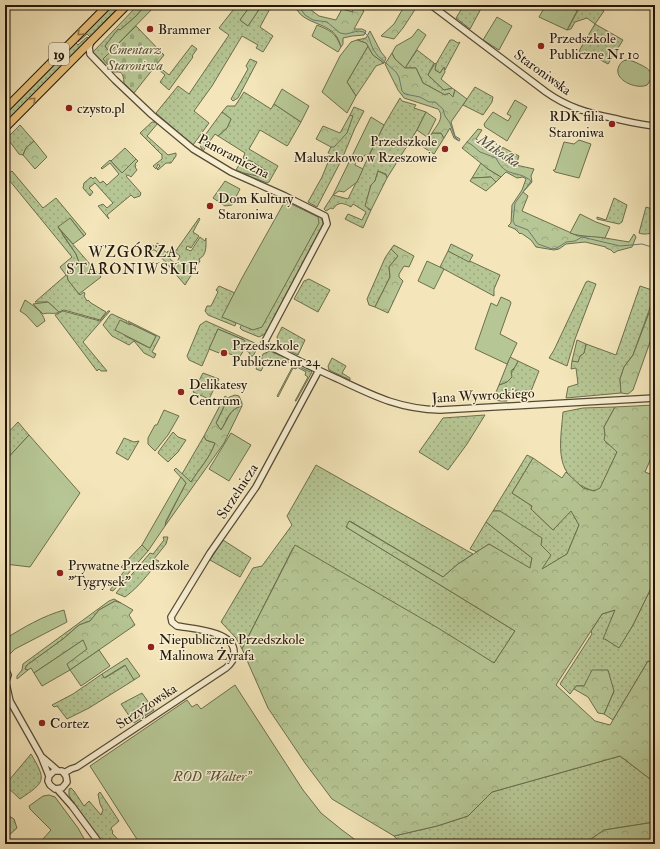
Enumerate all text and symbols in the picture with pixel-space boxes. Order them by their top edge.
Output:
place label: Brammer [158,21,212,38]
marker: Brammer [145,24,155,34]
one-way arrow [77,28,85,36]
place label: Przedszkole Publiczne Nr 10 [549,30,639,63]
park label: Cmentarz Staroniwa [106,41,164,74]
marker: Przedszkole Publiczne Nr 10 [536,41,546,51]
road number: 19 [49,43,69,65]
street label: Staroniwska [511,46,575,99]
one-way arrow [28,97,36,105]
place label: czysto.pl [77,100,125,118]
marker: czysto.pl [64,103,74,113]
place label: RDK filia Staroniwa [549,108,604,141]
marker: RDK filia Staroniwa [607,119,617,129]
water label: Mikośka [473,130,524,172]
street label: Panoramiczna [195,131,273,182]
place label: Przedszkole Maluszkowo w Rzeszowie [293,133,437,166]
marker: Przedszkole Maluszkowo w Rzeszowie [440,144,450,154]
place label: Dom Kultury Staroniwa [218,190,294,223]
marker: Dom Kultury Staroniwa [205,201,215,211]
district label: WZGÓRZA STARONIWSKIE [66,241,200,279]
place label: Przedszkole Publiczne nr 24 [232,337,321,370]
marker: Przedszkole Publiczne nr 24 [219,348,229,358]
place label: Delikatesy Centrum [189,376,248,409]
street label: Jana Wywrockiego [430,384,535,408]
marker: Delikatesy Centrum [176,387,186,397]
street label: Strzelnicza [213,460,262,522]
place label: Prywatne Przedszkole "Tygrysek" [68,557,189,591]
marker: Prywatne Przedszkole "Tygrysek" [55,568,65,578]
place label: Niepubliczne Przedszkole Malinowa Żyrafa [159,631,305,665]
marker: Niepubliczne Przedszkole Malinowa Żyrafa [146,642,156,652]
street label: Strzyżowska [113,680,181,734]
place label: Cortez [50,715,90,732]
marker: Cortez [37,718,47,728]
park label: ROD "Walter" [172,768,253,785]

